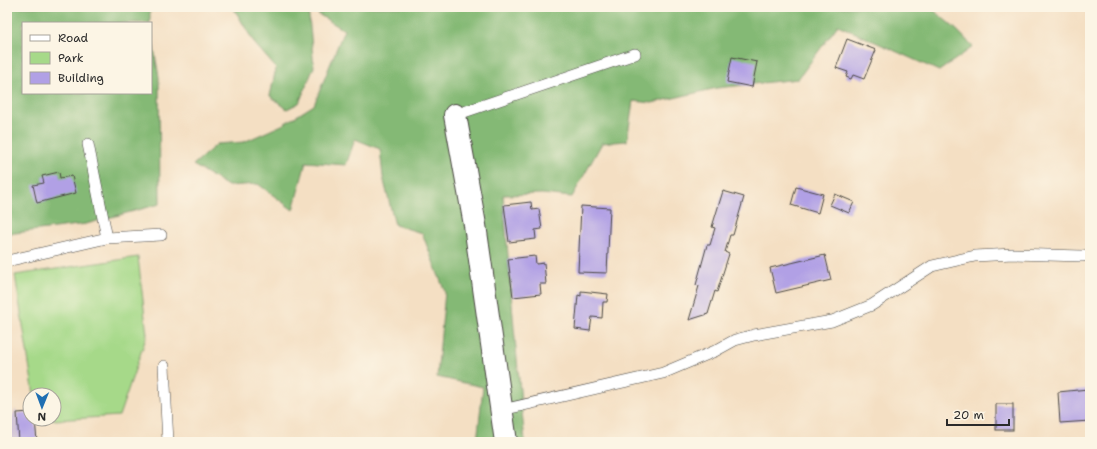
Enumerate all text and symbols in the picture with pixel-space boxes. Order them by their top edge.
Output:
legend [22,22,152,94]
text: Road [58,30,89,46]
text: Park [58,50,84,66]
text: Building [58,70,104,86]
north arrow [22,387,62,427]
scale bar [947,401,1009,427]
text: 20 m [953,407,984,423]
text: N [37,409,46,424]

